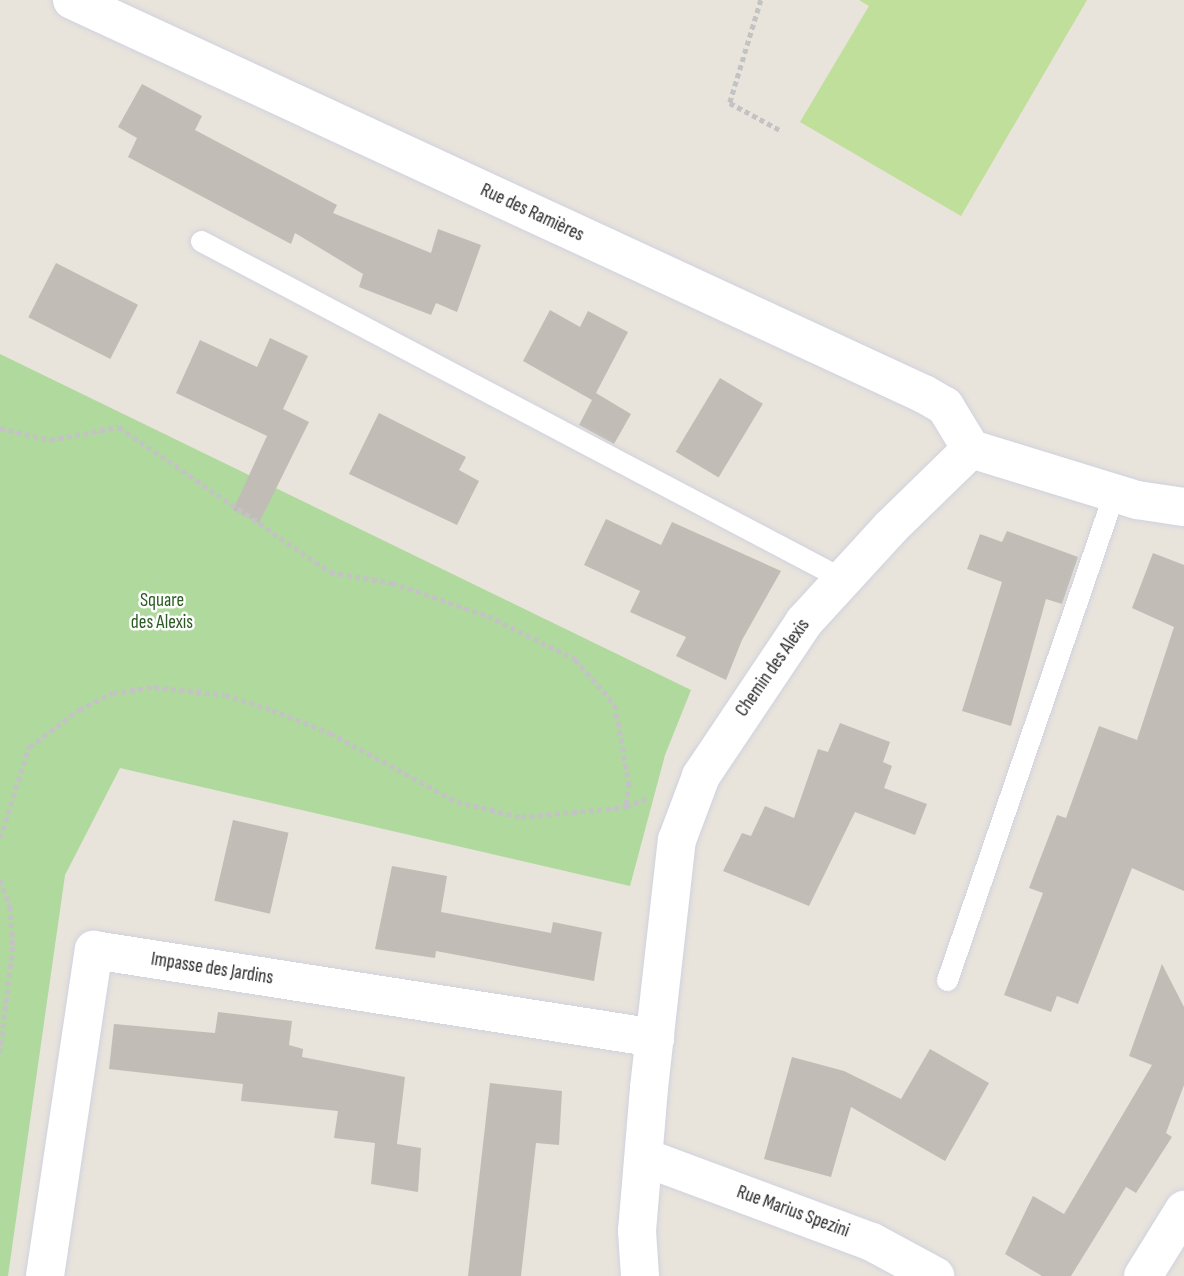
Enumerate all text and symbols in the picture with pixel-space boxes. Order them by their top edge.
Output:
street label: Rue des Ramières [477,179,587,247]
park label: Square des Alexis [131,590,193,634]
street label: Chemin des Alexis [731,615,815,721]
street label: Impasse des Jardins [149,948,275,990]
street label: Rue Marius Spezini [733,1181,853,1243]

